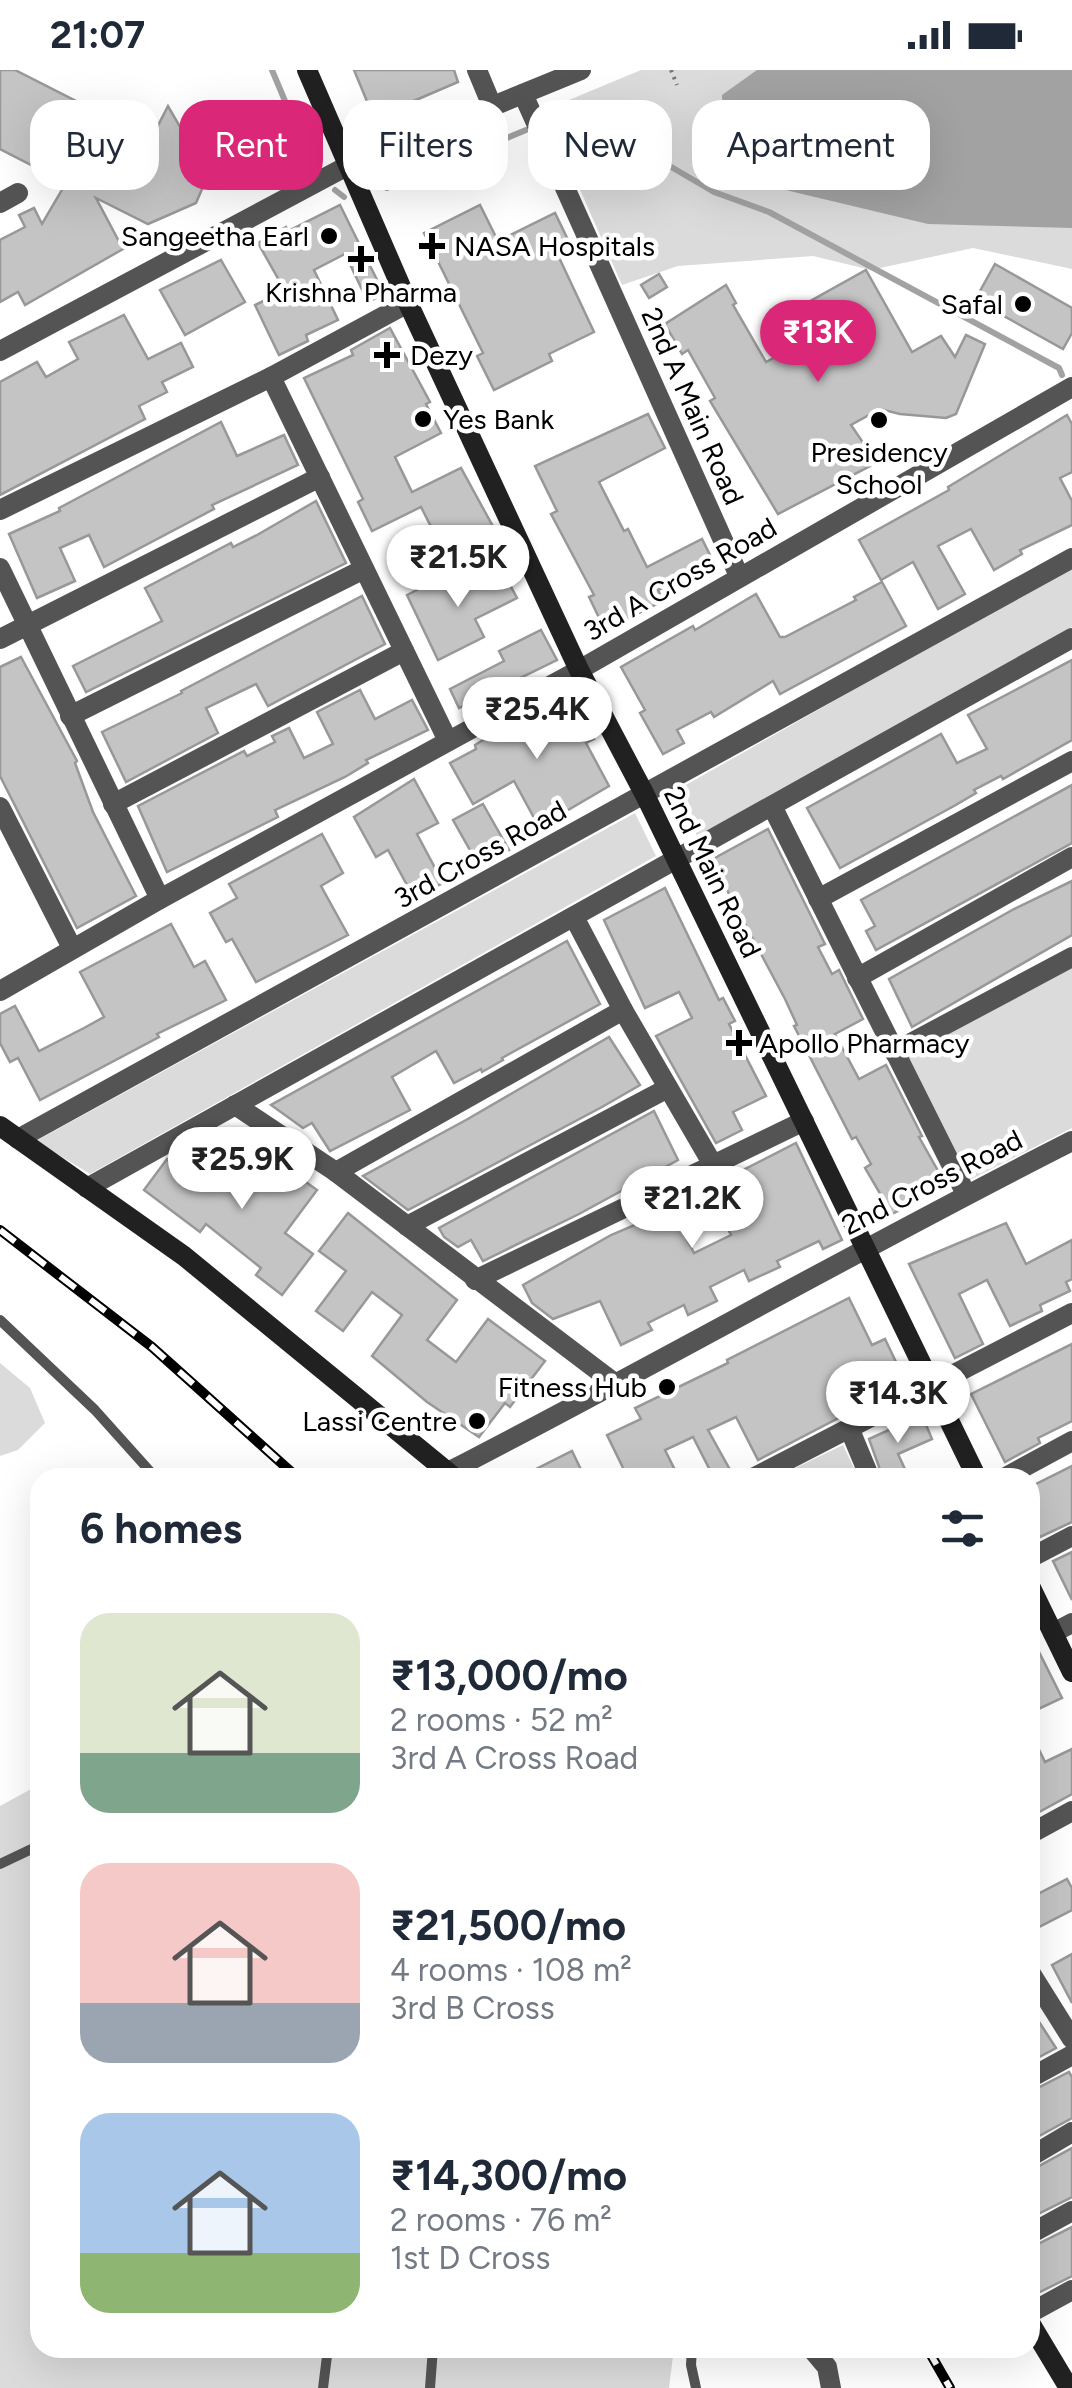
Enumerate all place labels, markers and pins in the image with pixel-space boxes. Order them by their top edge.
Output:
place label: Sangeetha Earl [121,219,309,253]
marker: Sangeetha Earl [318,225,340,247]
place label: NASA Hospitals [454,229,655,263]
marker: NASA Hospitals [419,233,445,259]
marker: Krishna Pharma [350,248,372,270]
place label: Krishna Pharma [265,275,457,309]
place label: Safal [941,287,1003,321]
marker: Safal [1012,293,1034,315]
pin: ₹13K [759,300,877,385]
place label: Dezy [410,338,473,372]
marker: Dezy [374,342,400,368]
place label: Yes Bank [443,402,554,436]
marker: Yes Bank [412,408,434,430]
marker: Presidency School [868,409,890,431]
place label: Presidency School [810,435,948,501]
pin: ₹21.5K [377,525,539,610]
pin: ₹25.4K [456,677,618,762]
place label: Apollo Pharmacy [759,1026,970,1060]
marker: Apollo Pharmacy [728,1032,750,1054]
pin: ₹25.9K [161,1127,323,1212]
pin: ₹21.2K [611,1166,773,1251]
pin: ₹14.3K [817,1361,979,1446]
place label: Fitness Hub [498,1370,647,1404]
marker: Fitness Hub [656,1376,678,1398]
place label: Lassi Centre [302,1404,457,1438]
marker: Lassi Centre [466,1410,488,1432]

